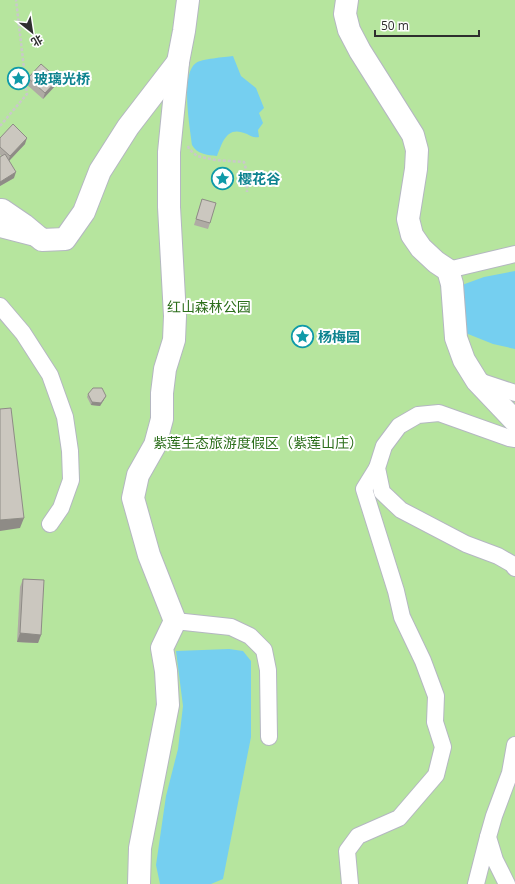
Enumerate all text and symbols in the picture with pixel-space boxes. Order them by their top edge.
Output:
north arrow [12,12,52,52]
scale bar [375,12,479,38]
text: 50 m [381,17,409,34]
text: 北 [29,32,46,50]
place icon: 玻璃光桥 [5,65,31,91]
place label: 玻璃光桥 [34,69,90,88]
place icon: 樱花谷 [209,165,235,191]
place label: 樱花谷 [238,169,281,188]
park label: 红山森林公园 [167,297,251,316]
place icon: 杨梅园 [290,323,316,349]
place label: 杨梅园 [318,327,360,346]
park label: 紫莲生态旅游度假区（紫莲山庄） [153,433,363,452]

